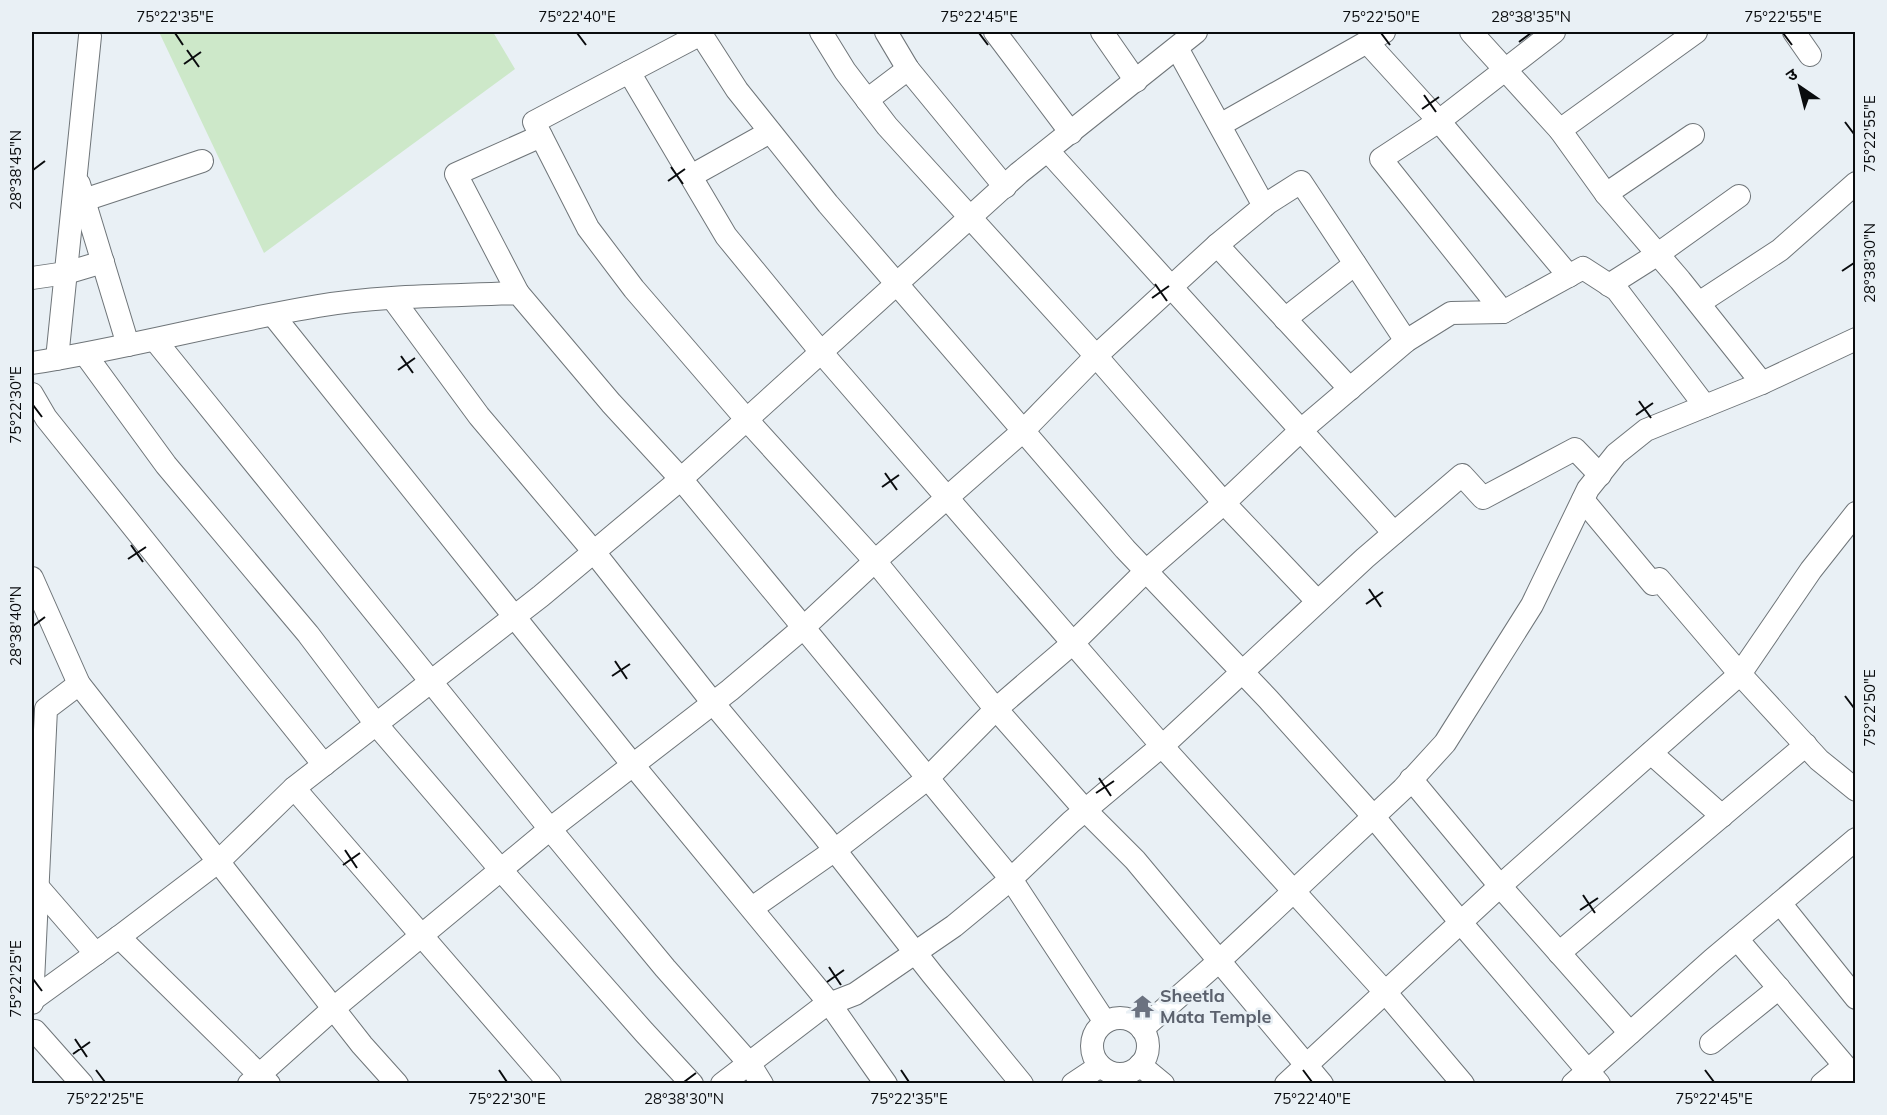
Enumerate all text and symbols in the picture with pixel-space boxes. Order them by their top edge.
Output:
text: 75°22'35"E [136,7,214,26]
text: 75°22'40"E [538,7,616,26]
text: 75°22'45"E [940,7,1018,26]
text: 75°22'50"E [1342,7,1420,26]
text: 28°38'35"N [1491,7,1571,26]
text: 75°22'55"E [1744,7,1822,26]
north arrow [1770,57,1830,117]
text: उ [1782,63,1801,86]
text: 75°22'55"E [1860,95,1879,173]
text: 28°38'45"N [6,130,25,210]
text: 28°38'30"N [1860,223,1879,303]
text: 75°22'30"E [6,366,25,444]
text: 28°38'40"N [6,586,25,666]
text: 75°22'50"E [1860,669,1879,747]
text: 75°22'25"E [6,940,25,1018]
place label: Sheetla Mata Temple [1160,984,1271,1028]
temple icon: Sheetla Mata Temple [1129,993,1155,1019]
text: 75°22'25"E [66,1089,144,1108]
text: 75°22'30"E [468,1089,546,1108]
text: 28°38'30"N [644,1089,724,1108]
text: 75°22'35"E [870,1089,948,1108]
text: 75°22'40"E [1273,1089,1351,1108]
text: 75°22'45"E [1675,1089,1753,1108]

